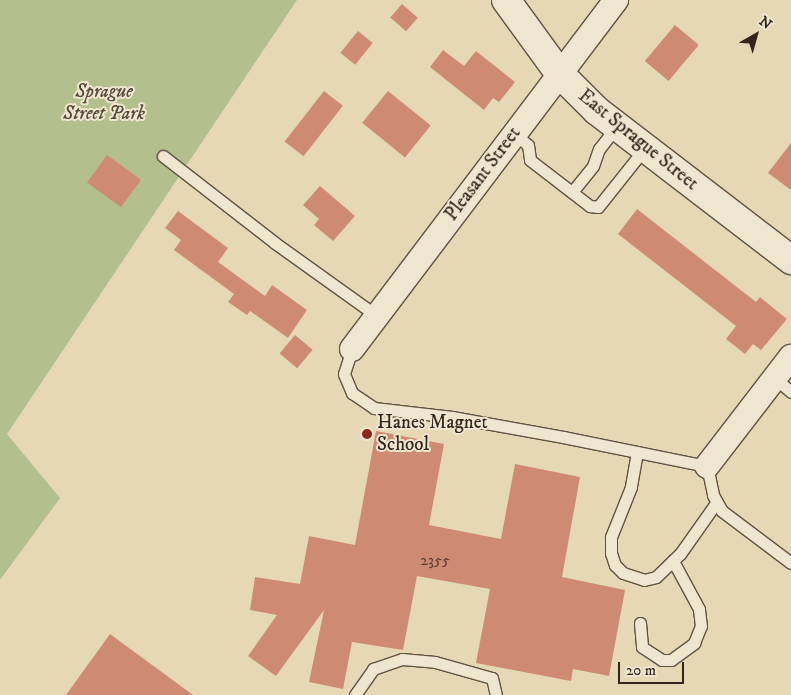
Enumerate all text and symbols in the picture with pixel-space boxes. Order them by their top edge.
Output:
north arrow [731,10,781,60]
text: N [755,13,775,34]
park label: Sprague Street Park [63,81,145,125]
street label: East Sprague Street [573,85,703,195]
street label: Pleasant Street [440,122,526,226]
place label: Hanes Magnet School [377,412,488,456]
marker: Hanes Magnet School [361,428,373,440]
house number: 2355 [420,550,450,570]
scale bar [621,652,687,684]
text: 20 m [626,661,656,680]

